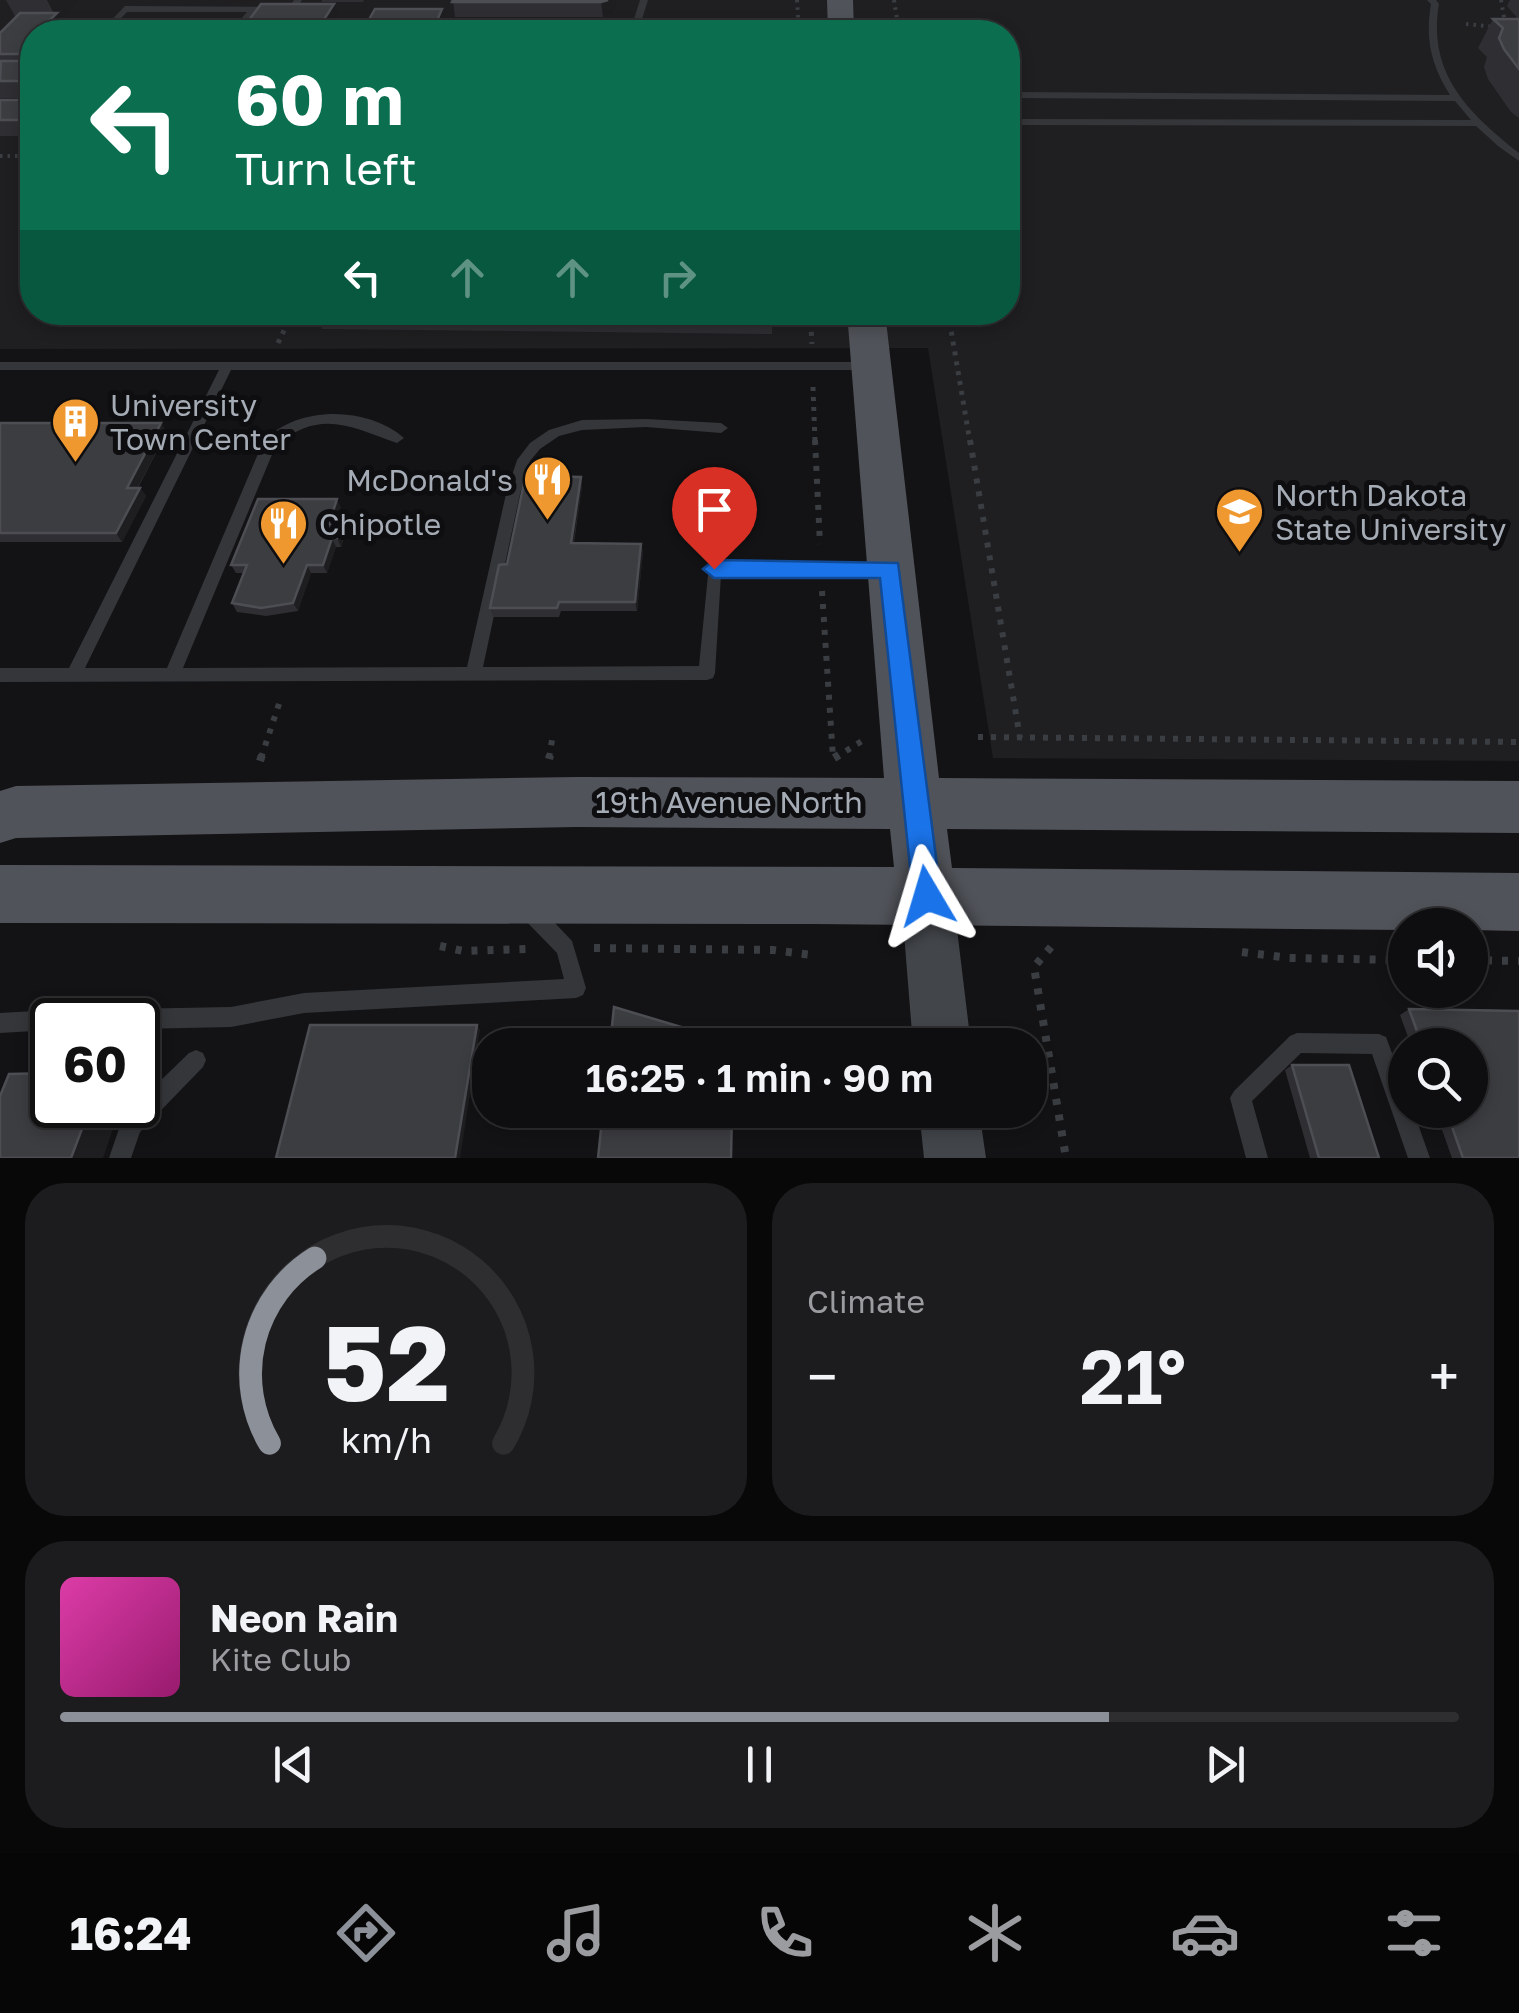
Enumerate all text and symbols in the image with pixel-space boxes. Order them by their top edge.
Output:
text: 60 m [235,56,404,140]
icon: left [70,60,200,190]
text: Turn left [235,141,417,195]
icon: left [335,250,390,305]
icon: ahead [440,250,495,305]
icon: ahead [545,250,600,305]
icon: right [650,250,705,305]
place label: University Town Center [110,387,291,457]
building icon: University Town Center [49,396,101,464]
restaurant icon: McDonald's [522,454,574,522]
place label: McDonald's [346,462,513,498]
pin [672,467,757,570]
place label: North Dakota State University [1275,477,1506,547]
icon: arrive [687,482,742,537]
school or university icon: North Dakota State University [1214,486,1266,554]
restaurant icon: Chipotle [258,498,310,566]
place label: Chipotle [319,506,441,542]
street label: 19th Avenue North [595,784,863,820]
position arrow [875,844,979,948]
map controls [1388,908,1488,1128]
button: sound [1388,908,1488,1008]
speed limit sign: 60 [30,998,160,1128]
button: search [1388,1028,1488,1128]
text: 16:25 · 1 min · 90 m [586,1055,933,1100]
text: Climate [807,1282,925,1320]
text: 52 [323,1299,449,1424]
text: 21° [1080,1330,1186,1421]
text: − [807,1343,837,1409]
text: + [1429,1343,1459,1409]
text: km/h [341,1418,431,1461]
text: Neon Rain [210,1595,398,1640]
text: Kite Club [210,1640,351,1678]
icon: previous [266,1737,321,1792]
icon: pause [732,1737,787,1792]
icon: next [1198,1737,1253,1792]
icon: directions [331,1898,401,1968]
icon: music [541,1898,611,1968]
icon: phone [750,1898,820,1968]
icon: climate [960,1898,1030,1968]
icon: car [1170,1898,1240,1968]
icon: filters [1379,1898,1449,1968]
text: 16:24 [70,1906,192,1960]

